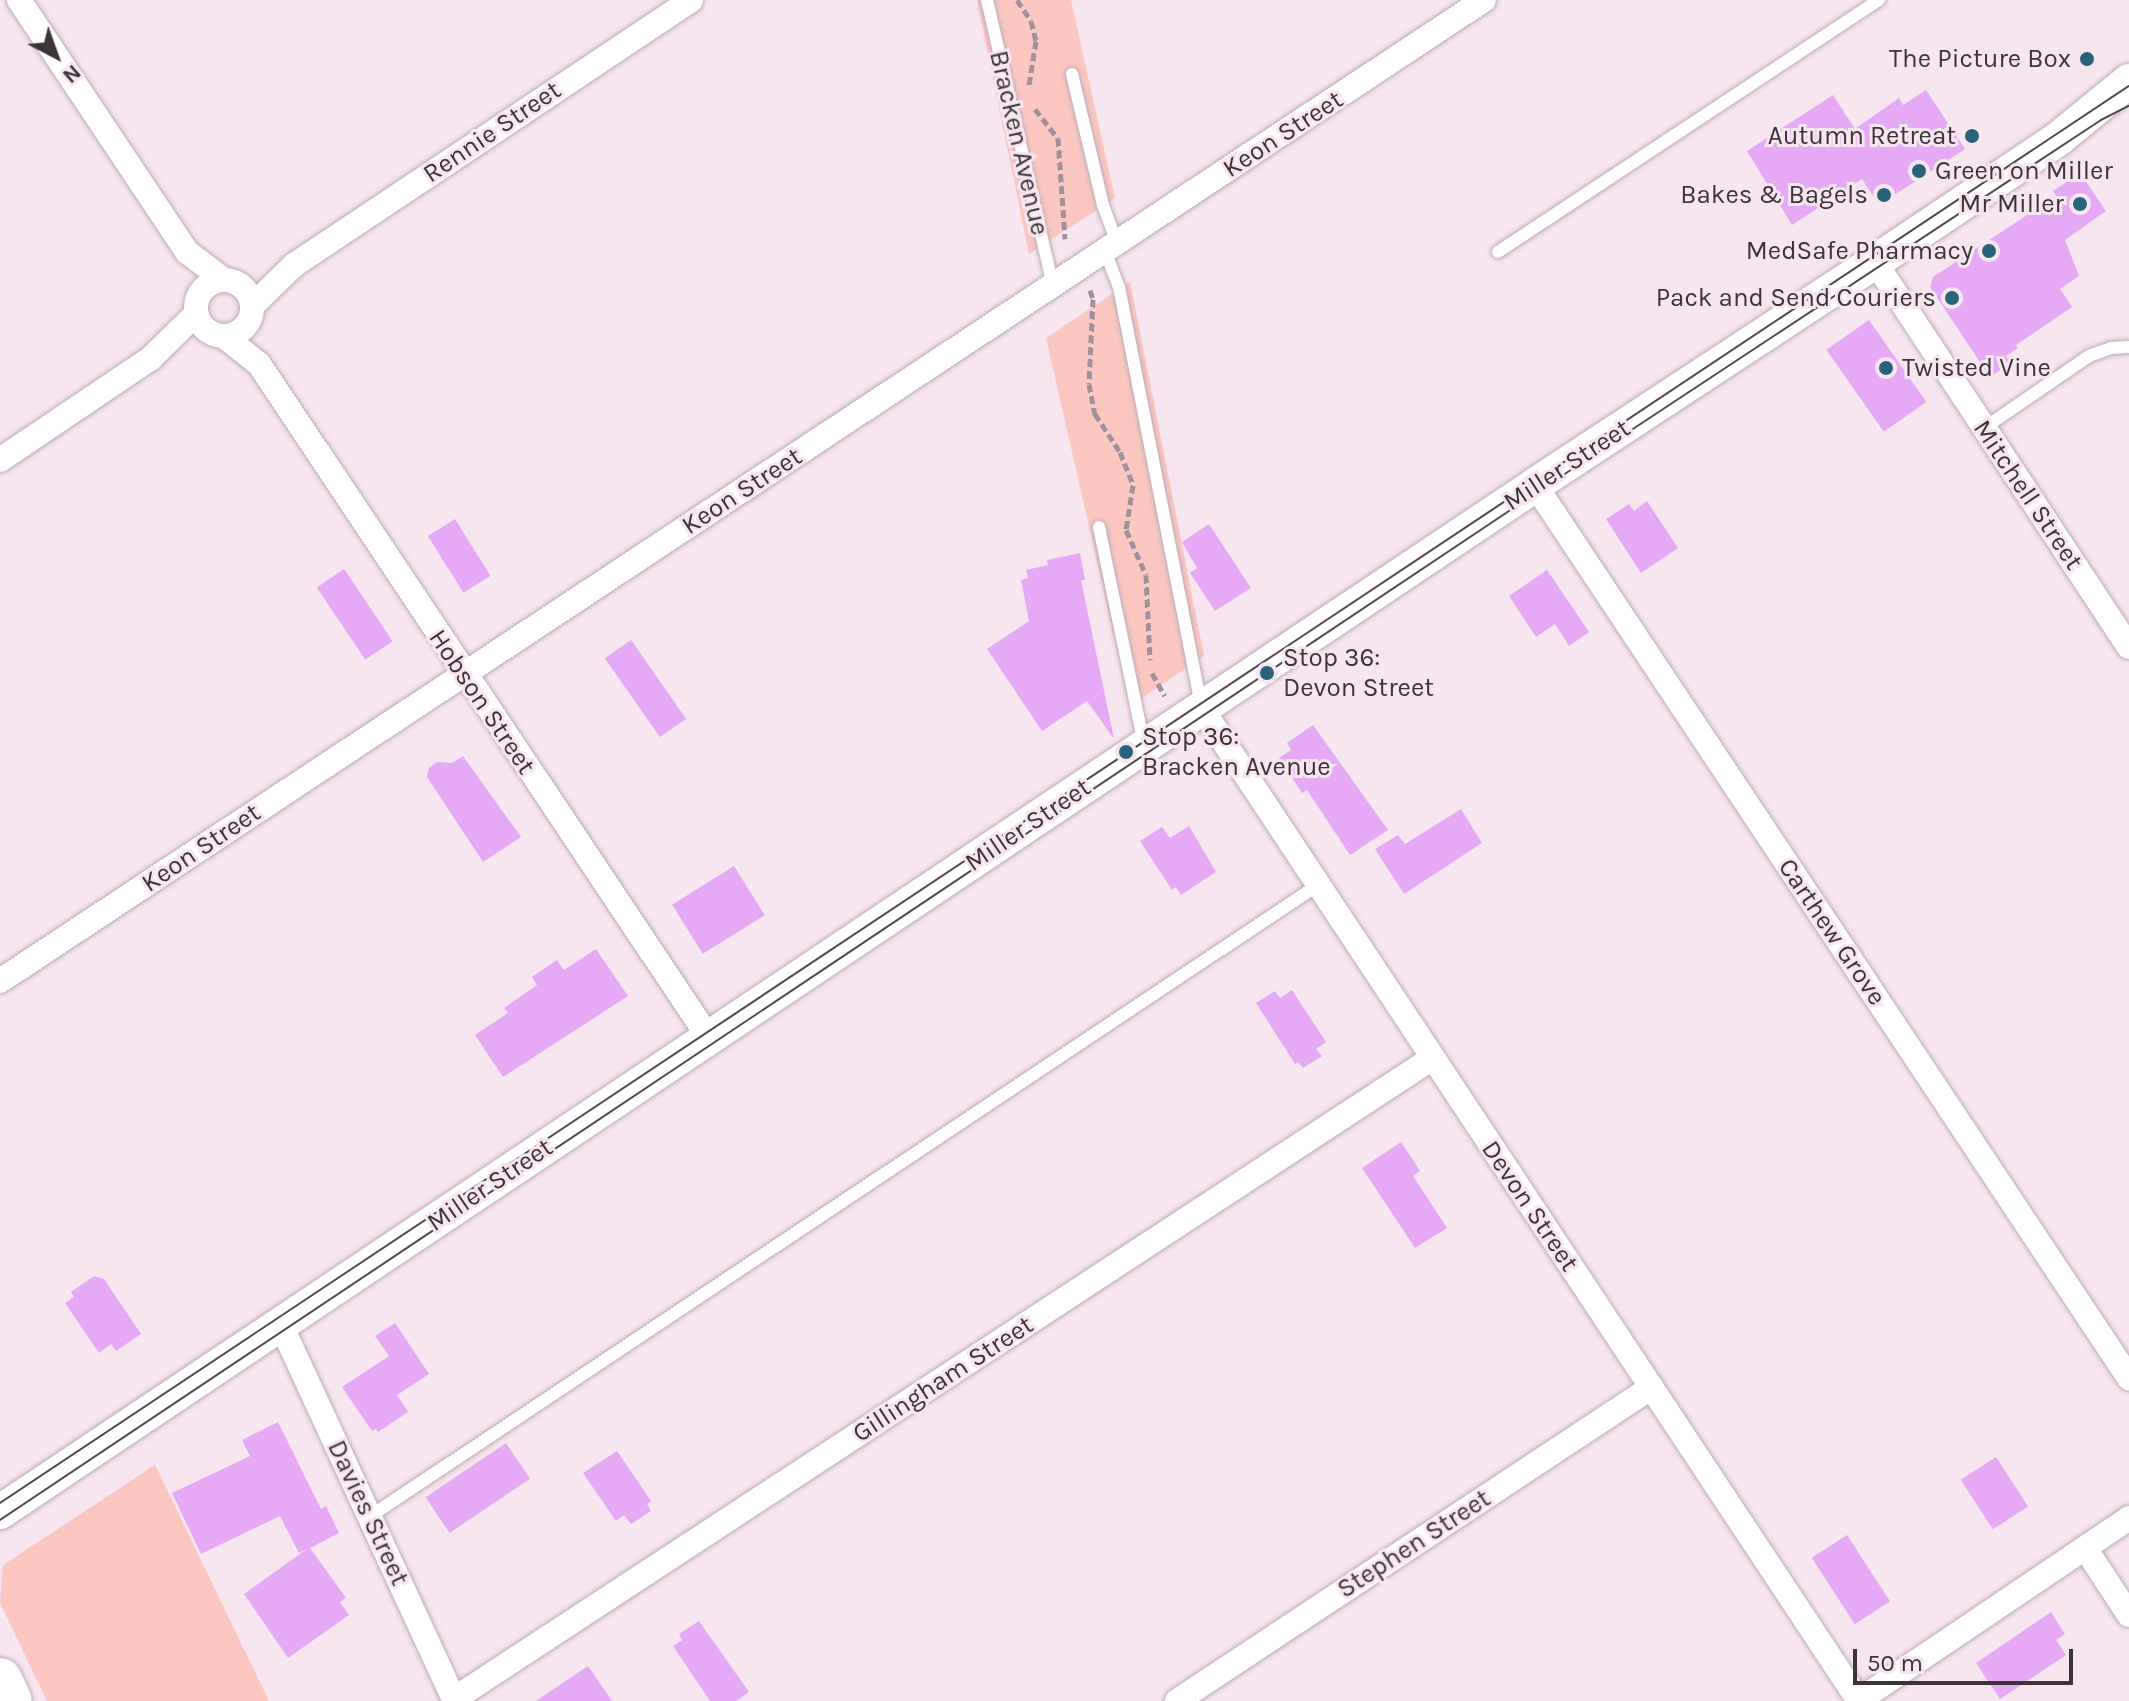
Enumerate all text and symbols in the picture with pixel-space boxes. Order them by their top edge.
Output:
north arrow [16,16,96,96]
place label: The Picture Box [1889,43,2071,75]
street label: Bracken Avenue [983,48,1055,238]
marker: The Picture Box [2078,50,2096,68]
text: N [57,59,86,89]
street label: Rennie Street [417,75,567,189]
street label: Keon Street [1217,84,1349,184]
place label: Autumn Retreat [1768,120,1956,152]
marker: Autumn Retreat [1963,127,1981,145]
place label: Green on Miller [1935,155,2113,187]
marker: Green on Miller [1910,162,1928,180]
place label: Bakes & Bagels [1680,179,1868,211]
marker: Bakes & Bagels [1875,186,1893,204]
place label: Mr Miller [1959,188,2064,220]
marker: Mr Miller [2071,195,2089,213]
place label: MedSafe Pharmacy [1746,235,1973,267]
marker: MedSafe Pharmacy [1980,242,1998,260]
place label: Pack and Send Couriers [1656,282,1936,314]
marker: Pack and Send Couriers [1943,289,1961,307]
place label: Twisted Vine [1902,352,2051,384]
marker: Twisted Vine [1877,359,1895,377]
street label: Miller Street [1498,413,1636,517]
street label: Mitchell Street [1966,414,2090,576]
street label: Keon Street [676,441,808,541]
street label: Hobson Street [422,624,542,780]
place label: Stop 36: Devon Street [1283,642,1434,704]
marker: Stop 36: Devon Street [1258,664,1276,682]
place label: Stop 36: Bracken Avenue [1142,721,1331,782]
marker: Stop 36: Bracken Avenue [1117,743,1135,761]
street label: Miller Street [959,772,1097,878]
street label: Keon Street [136,797,266,899]
street label: Carthew Grove [1771,853,1893,1011]
street label: Miller Street [421,1132,559,1238]
street label: Devon Street [1475,1135,1585,1277]
street label: Gillingham Street [847,1309,1039,1449]
street label: Davies Street [321,1435,415,1591]
street label: Stephen Street [1332,1483,1496,1605]
scale bar [1857,1633,2077,1683]
text: 50 m [1867,1649,1923,1677]

